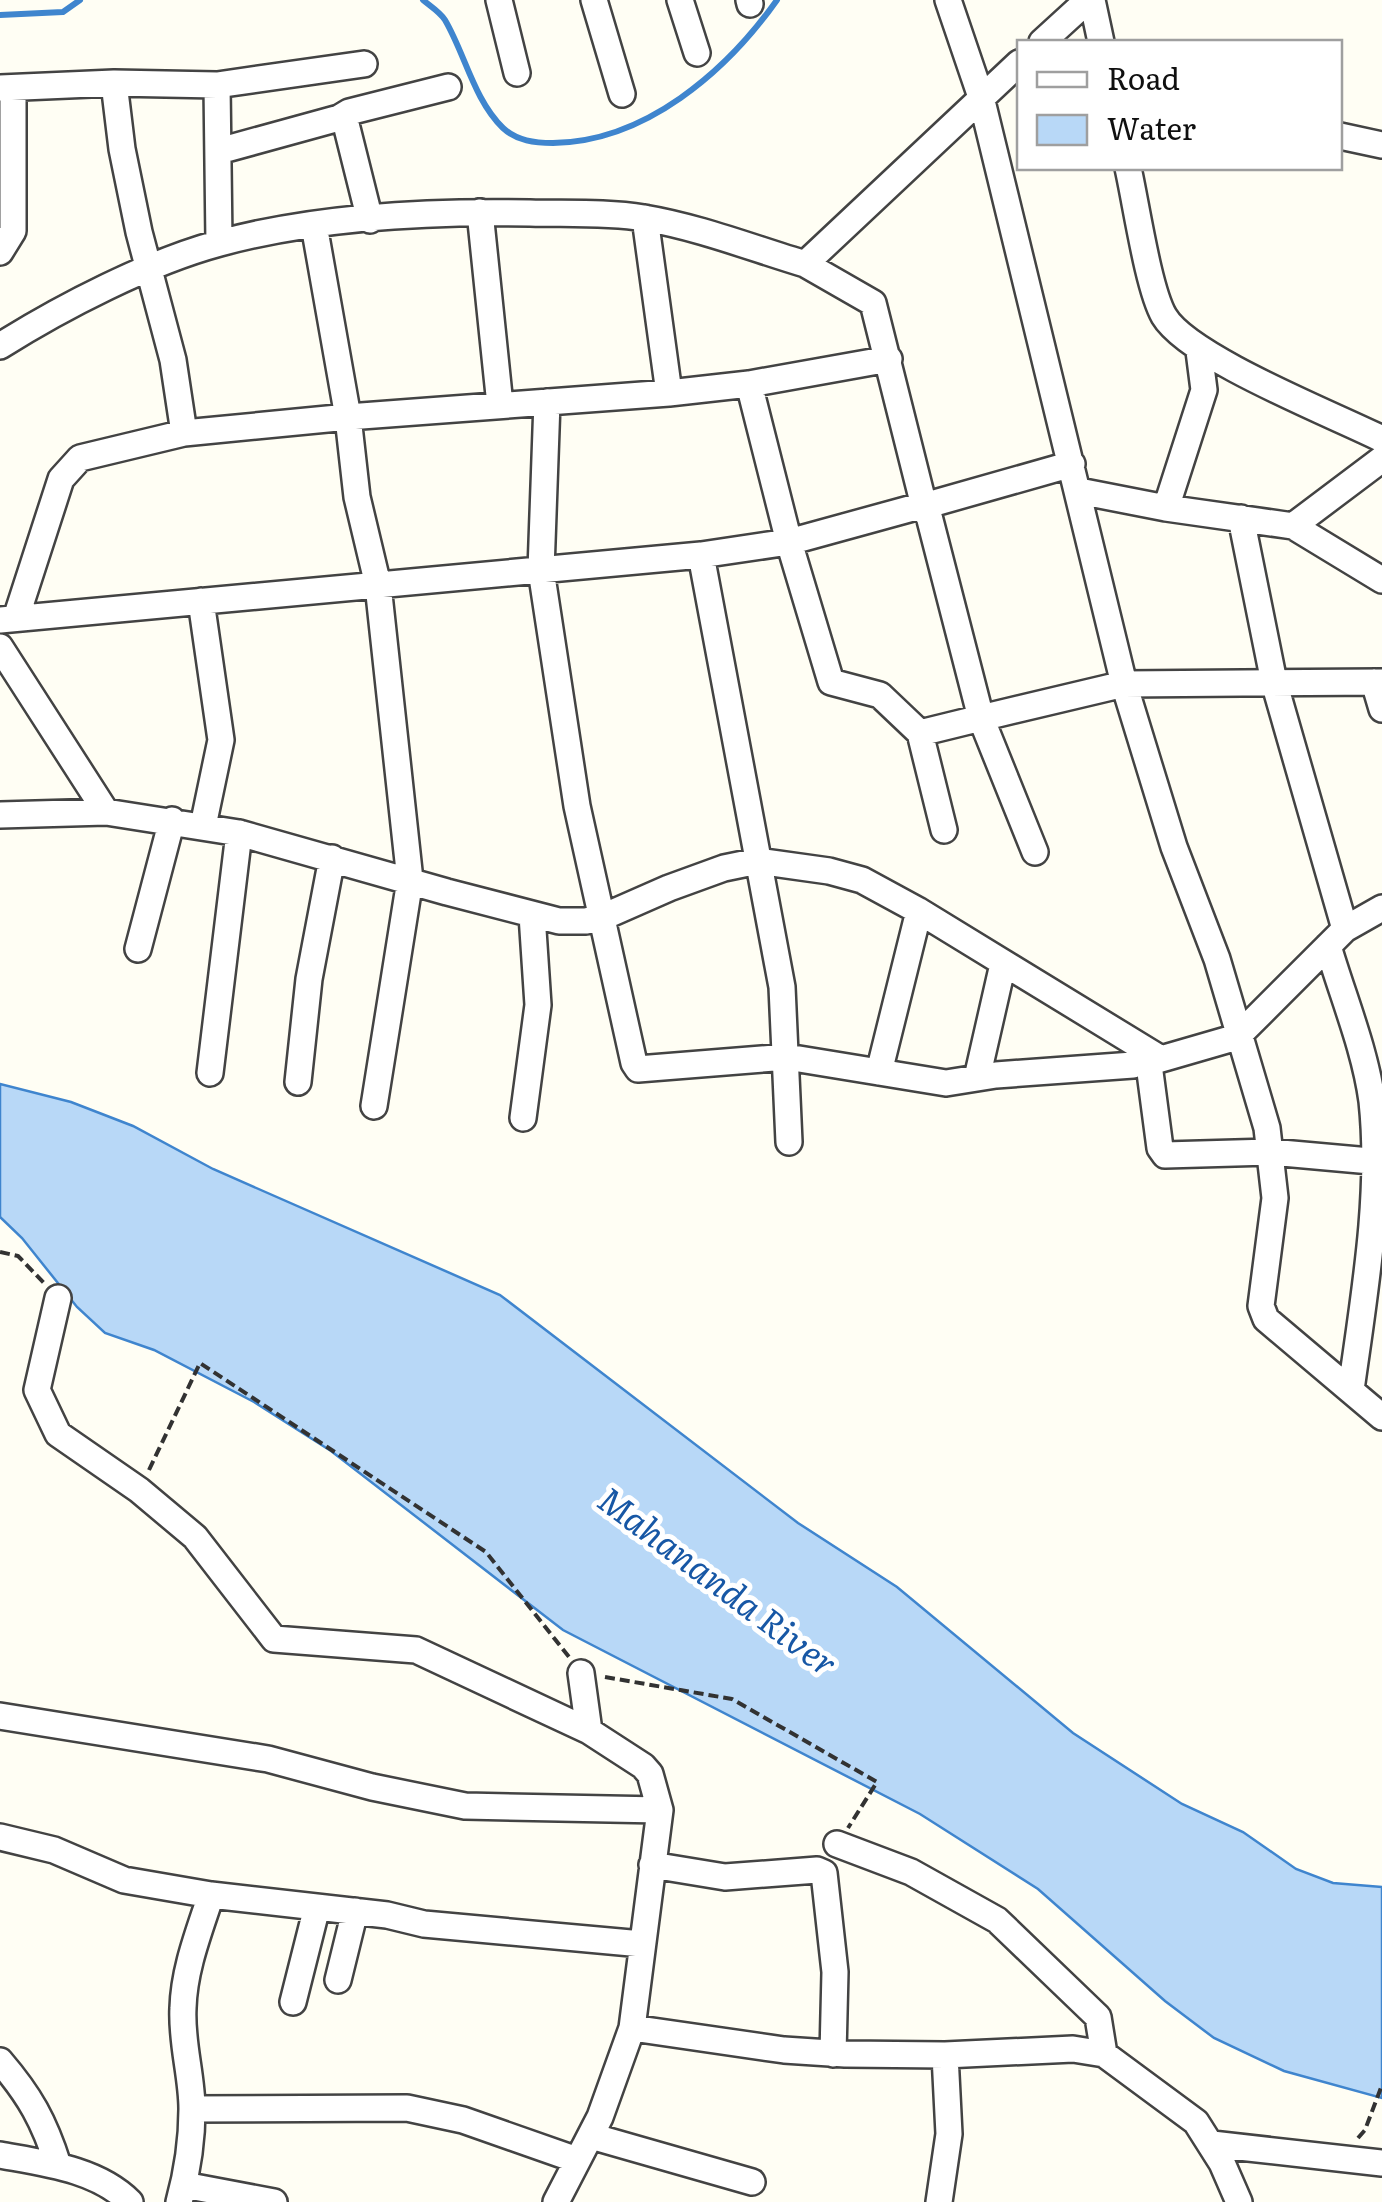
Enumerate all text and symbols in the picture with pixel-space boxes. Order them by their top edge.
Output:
legend [1017,40,1342,170]
text: Road [1107,55,1180,99]
text: Water [1107,105,1196,149]
water label: Mahananda River [588,1473,850,1687]

